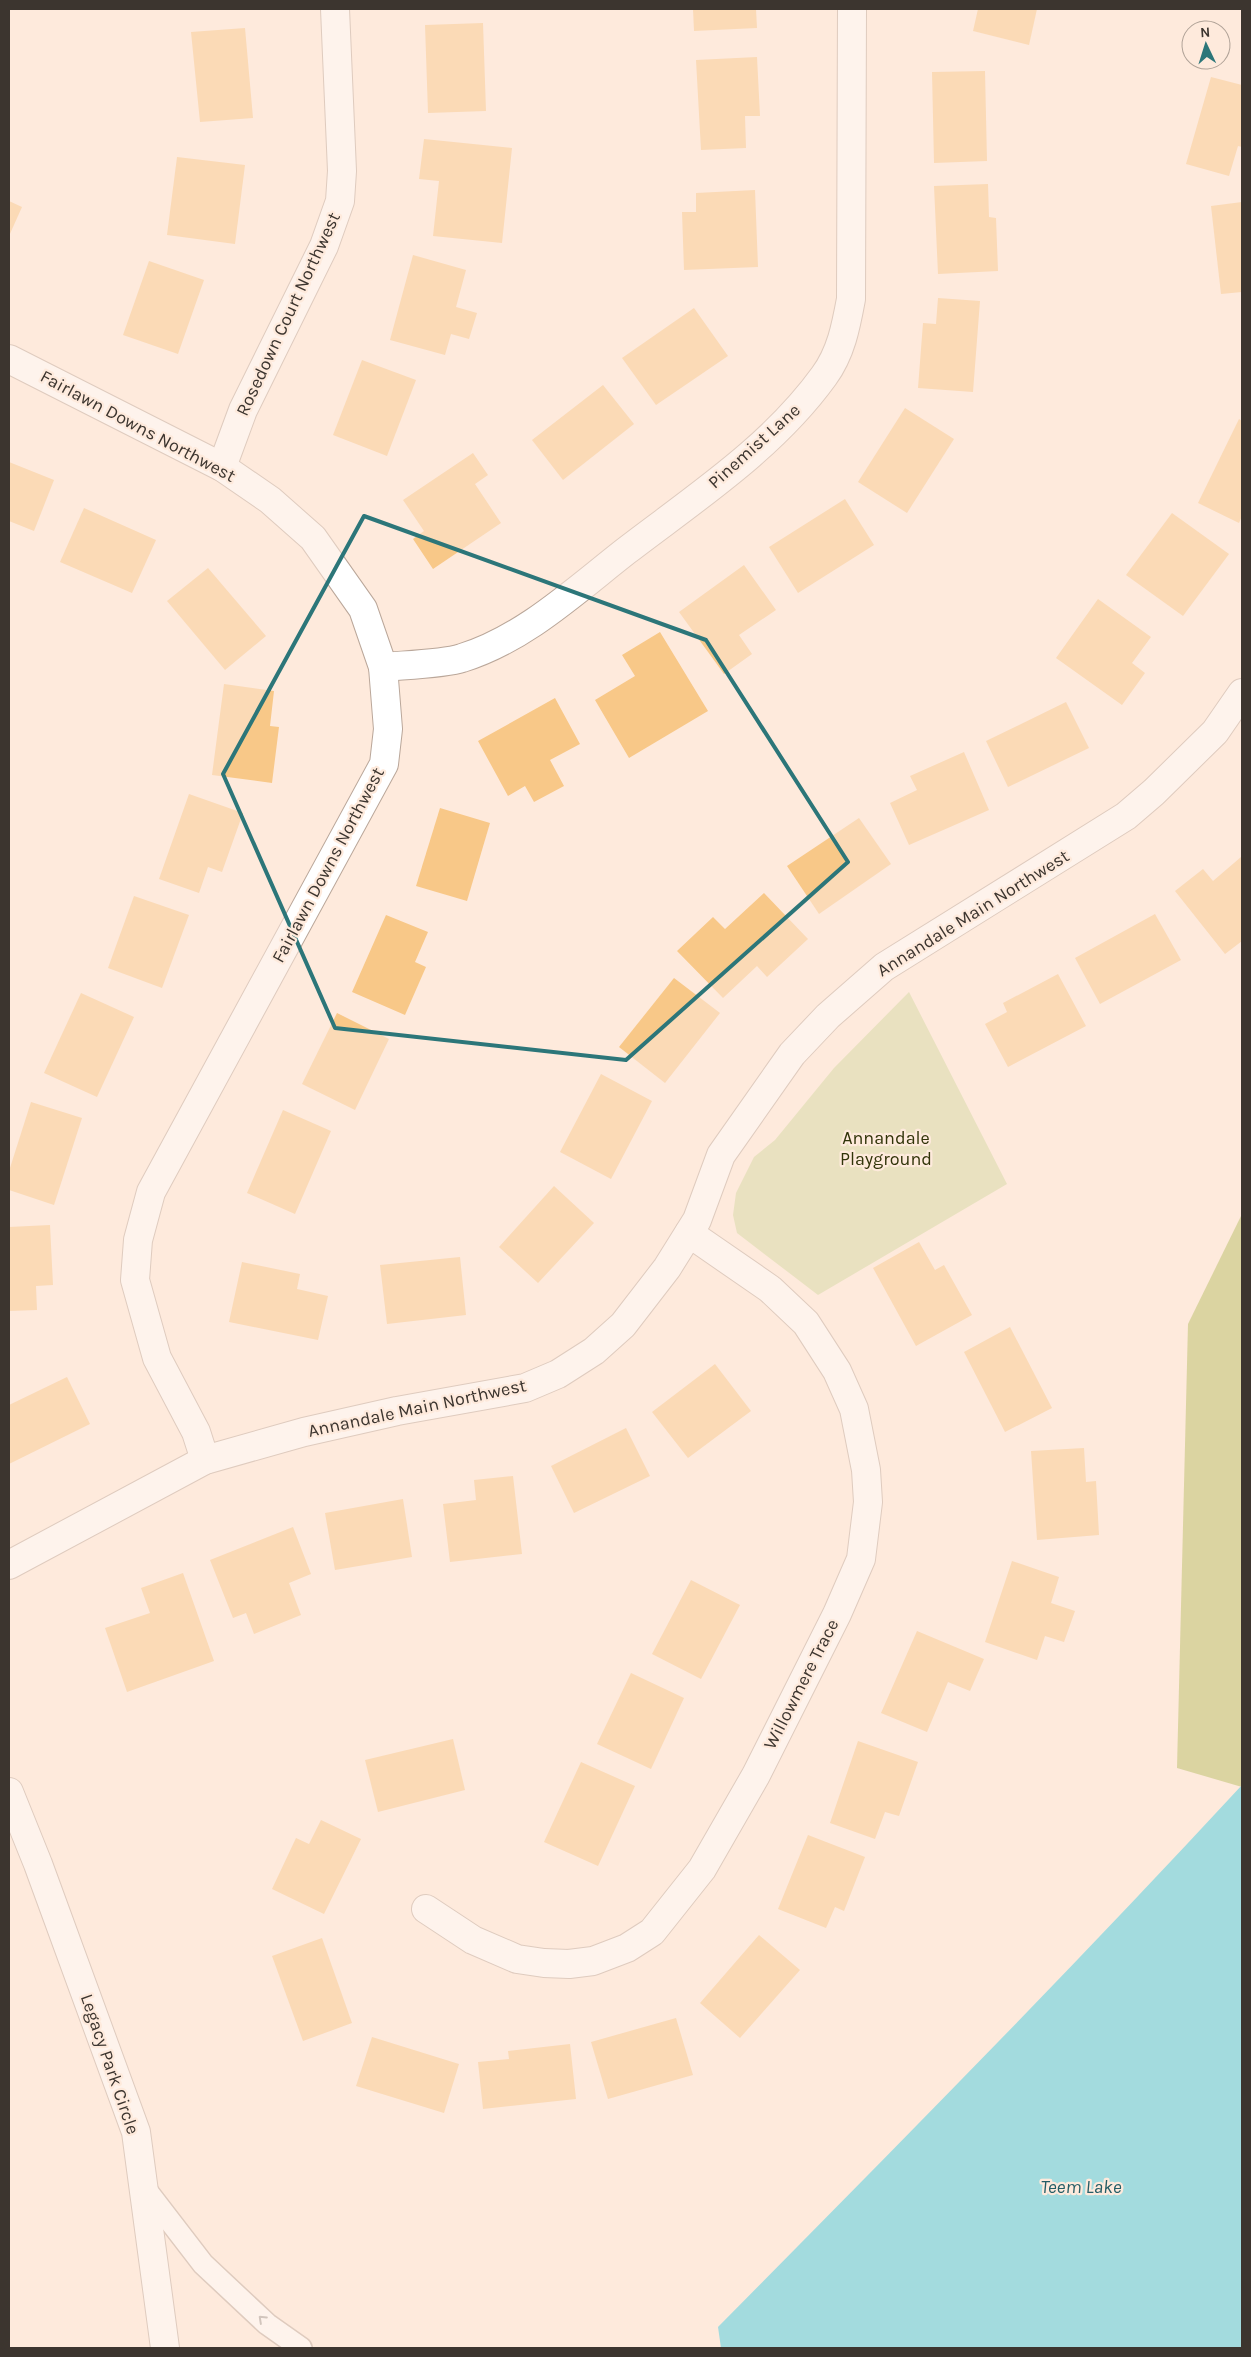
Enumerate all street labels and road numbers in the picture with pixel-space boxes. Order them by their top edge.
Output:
street label: Rosedown Court Northwest [231,208,345,419]
street label: Fairlawn Downs Northwest [37,365,240,487]
street label: Pinemist Lane [703,399,805,493]
street label: Fairlawn Downs Northwest [267,763,389,966]
street label: Annandale Main Northwest [873,845,1073,981]
street label: Annandale Main Northwest [306,1374,528,1442]
street label: Willowmere Trace [759,1615,843,1753]
street label: Legacy Park Circle [76,1991,144,2137]

